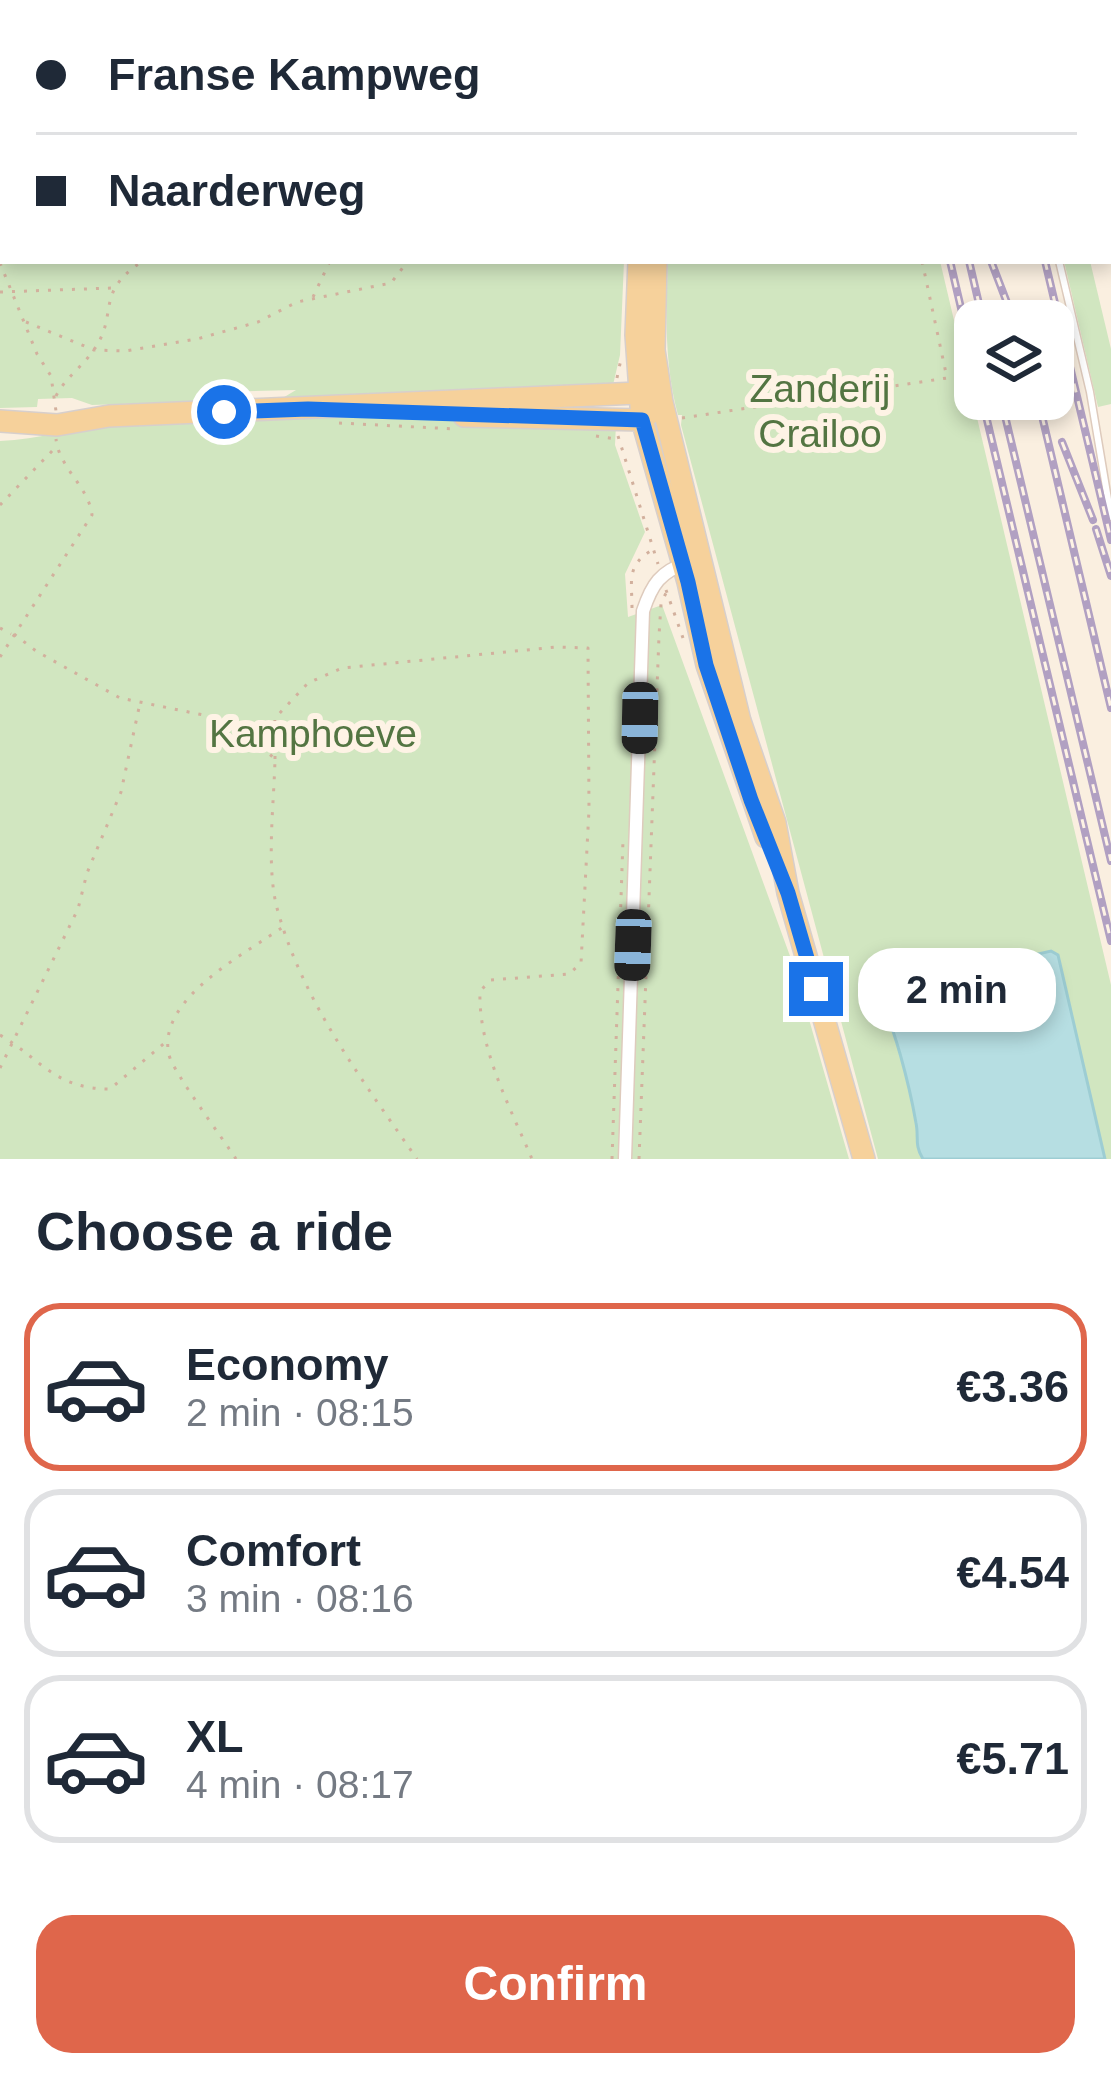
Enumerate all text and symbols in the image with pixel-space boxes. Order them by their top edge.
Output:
text: Franse Kampweg [108,49,481,100]
text: Naarderweg [108,165,366,216]
map controls [954,300,1074,420]
button: layers [954,300,1074,420]
park label: Zanderij Crailoo [750,367,890,455]
route start [197,385,251,439]
car [621,682,659,754]
park label: Kamphoeve [209,712,417,755]
car [614,908,652,982]
callout: 2 min [858,947,1056,1031]
route end [789,962,843,1016]
text: 2 min [906,968,1008,1011]
text: Choose a ride [36,1201,393,1261]
icon: car [42,1333,150,1441]
text: Economy [186,1339,389,1390]
text: €3.36 [956,1361,1069,1412]
text: 2 min · 08:15 [186,1391,414,1434]
icon: car [42,1519,150,1627]
text: Comfort [186,1525,361,1576]
text: €4.54 [956,1547,1069,1598]
text: 3 min · 08:16 [186,1577,414,1620]
icon: car [42,1705,150,1813]
text: XL [186,1711,244,1762]
text: €5.71 [956,1733,1069,1784]
text: 4 min · 08:17 [186,1763,414,1806]
button: Confirm [36,1915,1075,2053]

